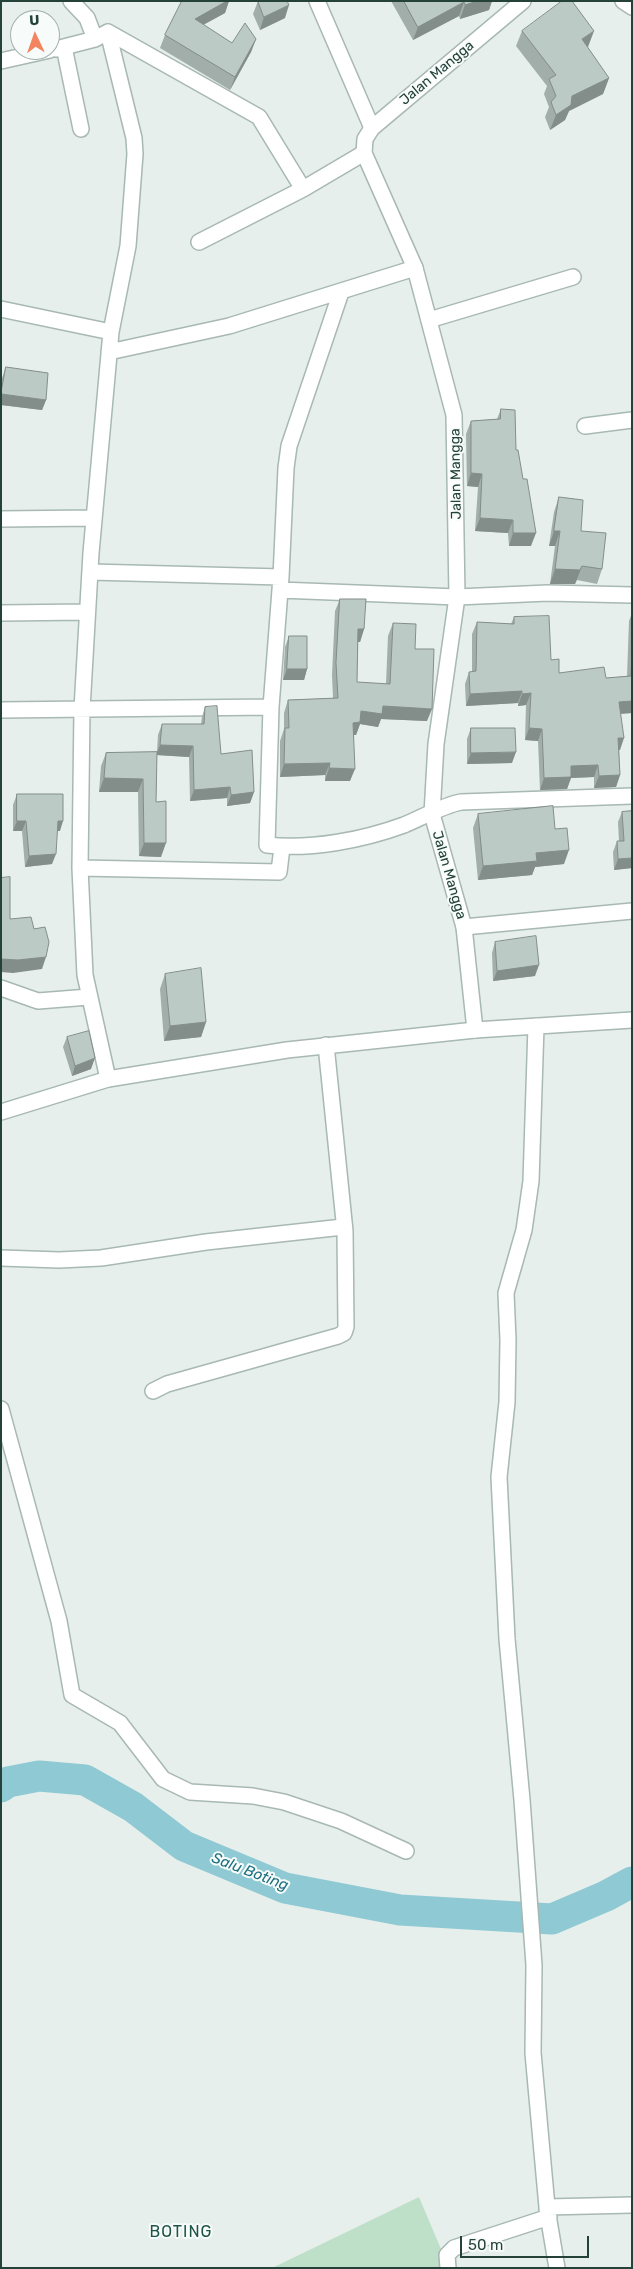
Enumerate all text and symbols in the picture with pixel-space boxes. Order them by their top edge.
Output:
north arrow [10,10,60,60]
text: U [29,12,40,29]
street label: Jalan Mangga [397,37,477,109]
street label: Jalan Mangga [447,428,465,520]
street label: Jalan Mangga [428,829,470,921]
water label: Salu Boting [209,1849,291,1895]
district label: BOTING [149,2222,213,2242]
scale bar [463,2226,592,2258]
text: 50 m [468,2236,503,2254]

